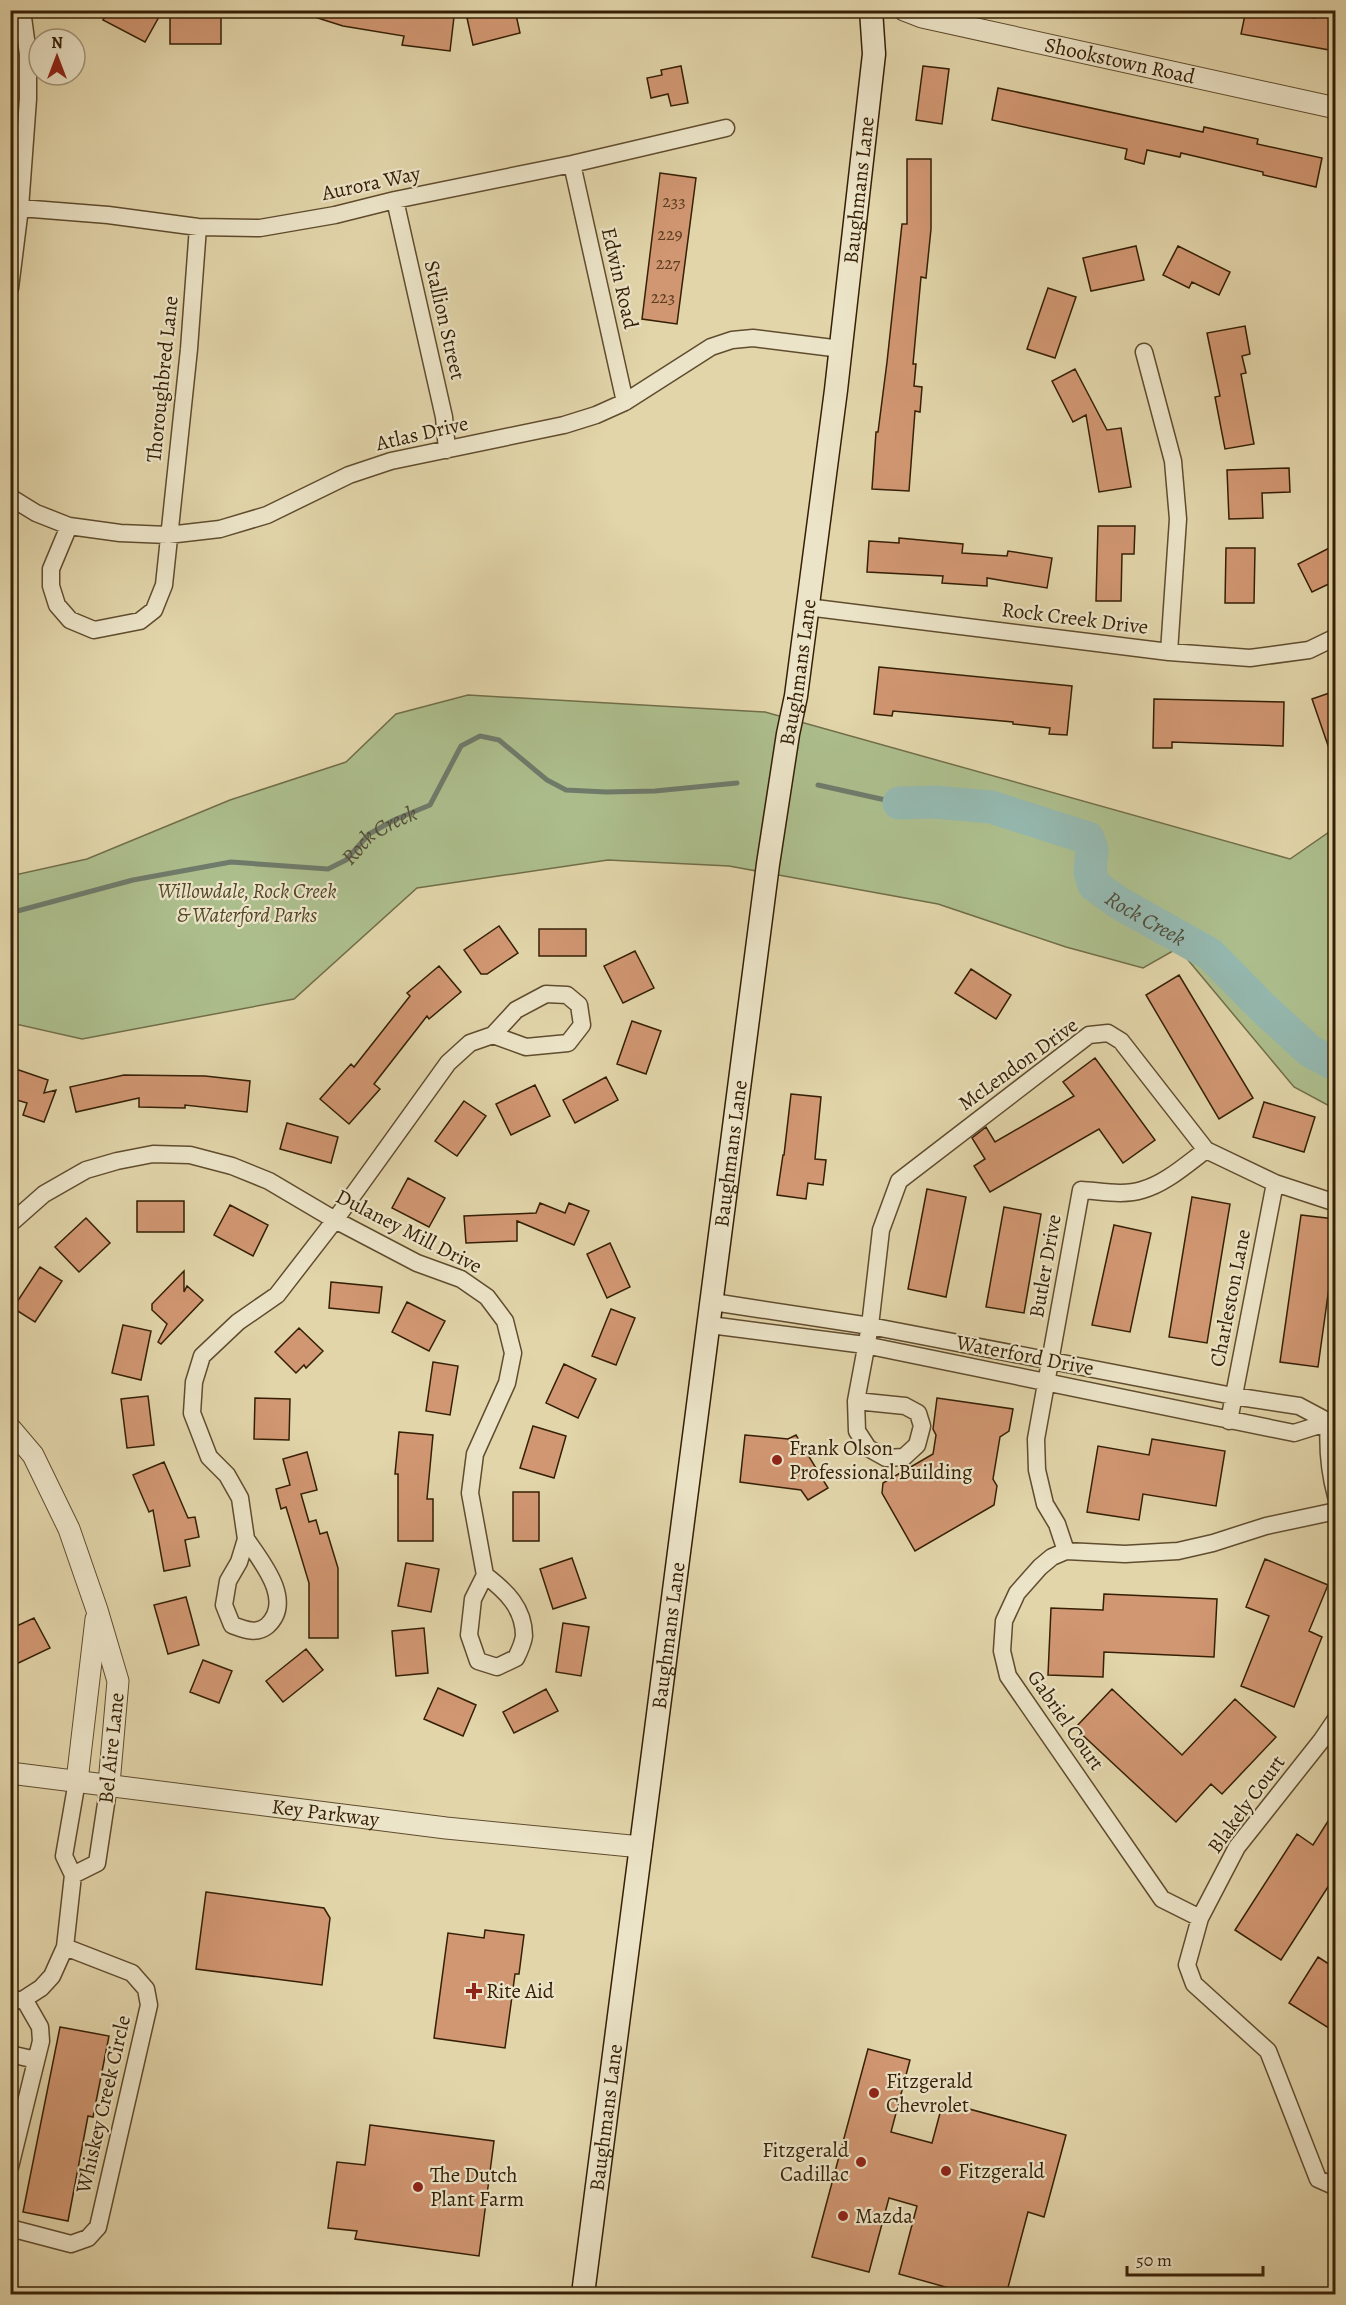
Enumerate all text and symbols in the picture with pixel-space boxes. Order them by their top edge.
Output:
north arrow [27,27,87,87]
street label: Shookstown Road [1042,30,1199,91]
text: N [51,32,63,54]
street label: Baughmans Lane [836,115,881,265]
street label: Aurora Way [318,159,423,207]
house number: 233 [662,189,686,213]
house number: 229 [657,222,683,246]
street label: Edwin Road [595,225,645,332]
house number: 227 [656,251,681,275]
street label: Stallion Street [418,258,472,383]
house number: 223 [651,285,675,309]
street label: Thoroughbred Lane [139,294,185,464]
street label: Atlas Drive [372,409,471,457]
street label: Rock Creek Drive [1000,595,1150,641]
street label: Baughmans Lane [772,597,823,748]
water label: Rock Creek [335,798,422,872]
park label: Willowdale, Rock Creek & Waterford Parks [157,877,337,929]
water label: Rock Creek [1099,884,1191,954]
street label: McLendon Drive [952,1011,1084,1117]
street label: Baughmans Lane [707,1078,754,1229]
street label: Dulaney Mill Drive [331,1182,487,1280]
street label: Butler Drive [1022,1212,1068,1320]
street label: Charleston Lane [1203,1227,1257,1369]
street label: Waterford Drive [953,1328,1096,1382]
place label: Frank Olson Professional Building [789,1434,973,1486]
marker: Frank Olson Professional Building [770,1453,784,1467]
street label: Baughmans Lane [645,1560,692,1711]
street label: Gabriel Court [1021,1664,1111,1776]
street label: Bel Aire Lane [91,1691,131,1805]
street label: Blakely Court [1201,1749,1291,1859]
street label: Key Parkway [270,1792,382,1834]
place label: Rite Aid [486,1977,555,2005]
marker: Rite Aid [467,1984,481,1998]
street label: Whiskey Creek Circle [69,2012,137,2197]
street label: Baughmans Lane [582,2042,629,2193]
place label: Fitzgerald Chevrolet [886,2067,974,2119]
marker: Fitzgerald Chevrolet [867,2086,881,2100]
place label: Fitzgerald Cadillac [762,2136,850,2188]
marker: Fitzgerald Cadillac [854,2155,868,2169]
place label: Fitzgerald [958,2157,1046,2185]
place label: The Dutch Plant Farm [430,2161,524,2213]
marker: Fitzgerald [939,2164,953,2178]
marker: The Dutch Plant Farm [411,2180,425,2194]
place label: Mazda [855,2202,913,2230]
marker: Mazda [836,2209,850,2223]
scale bar [1127,2239,1264,2277]
text: 50 m [1136,2248,1172,2272]

